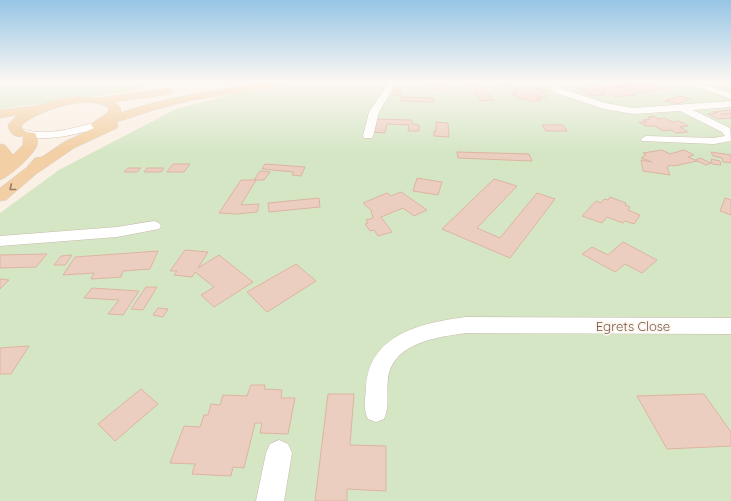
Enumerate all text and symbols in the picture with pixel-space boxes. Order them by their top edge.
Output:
one-way arrow [9,183,16,190]
street label: Egrets Close [596,318,670,334]

